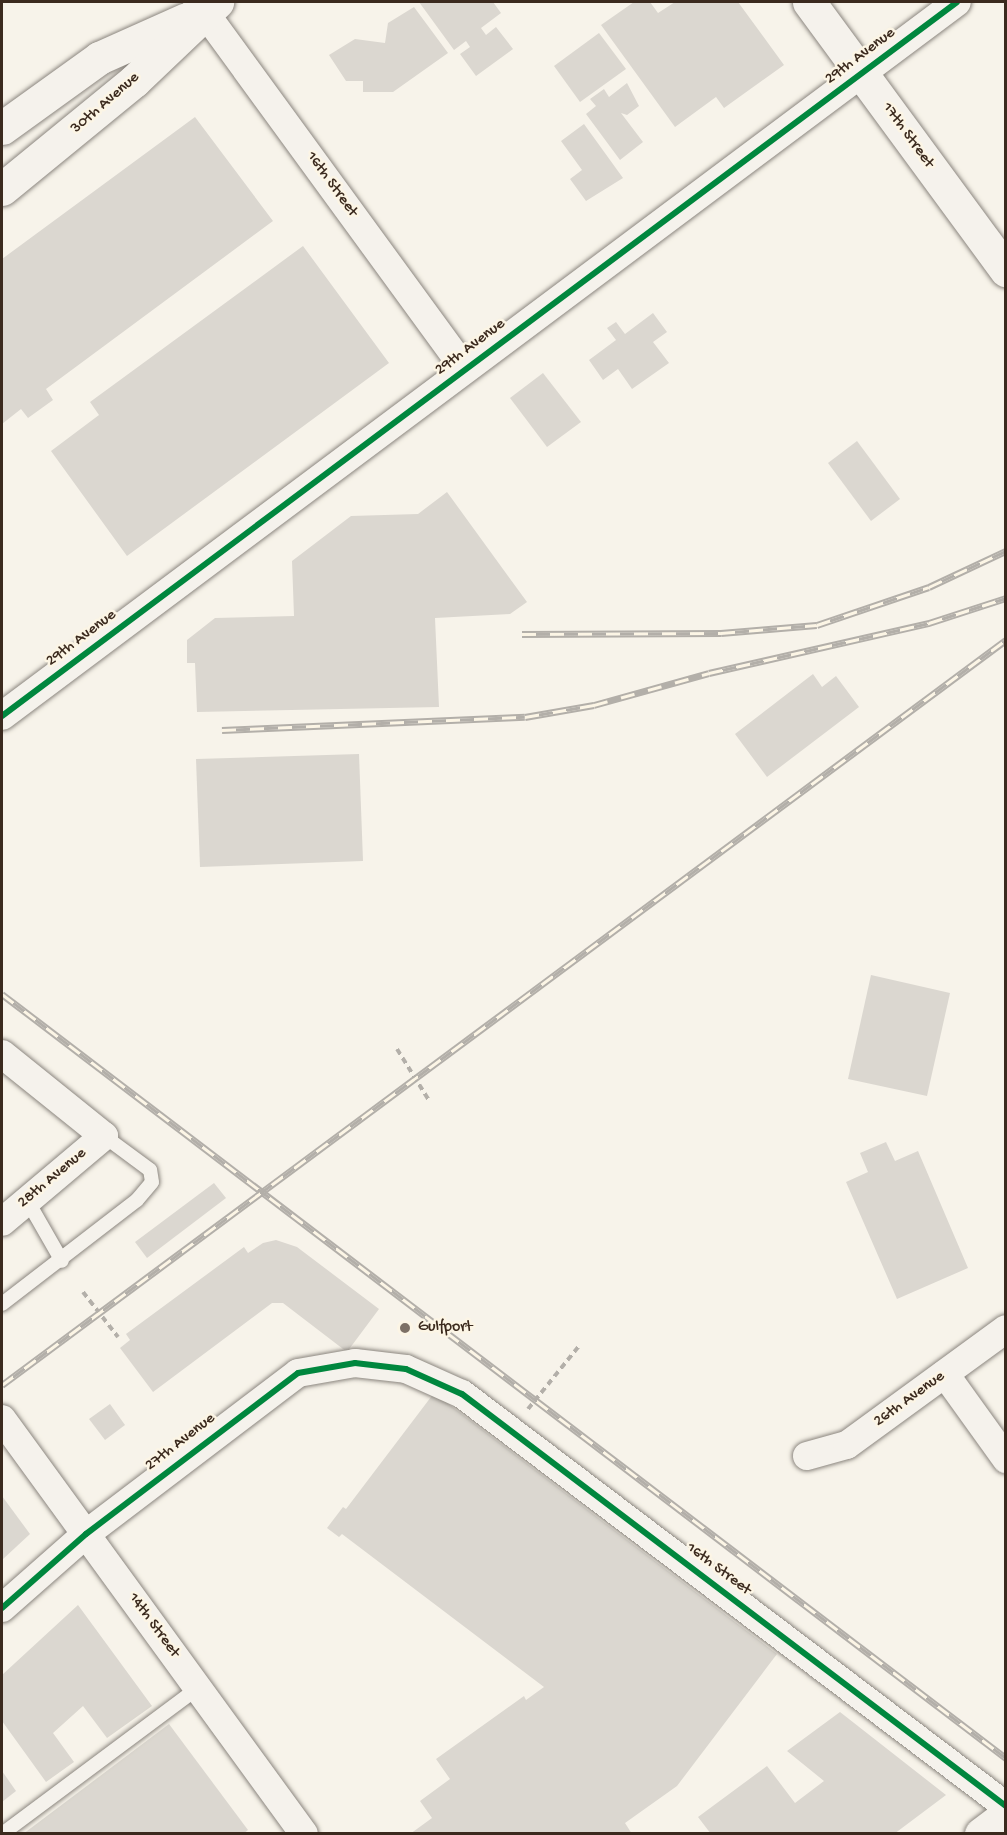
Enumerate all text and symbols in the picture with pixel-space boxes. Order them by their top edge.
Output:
street label: 29th Avenue [822,24,900,90]
street label: 30th Avenue [68,69,144,139]
street label: 17th Street [877,99,937,173]
street label: 16th Street [301,149,361,221]
street label: 29th Avenue [432,315,510,381]
street label: 29th Avenue [43,606,121,672]
street label: 28th Avenue [15,1145,91,1213]
place label: Gulfport [418,1318,472,1338]
marker: Gulfport [396,1319,414,1337]
street label: 26th Avenue [871,1368,949,1432]
street label: 27th Avenue [142,1410,220,1476]
street label: 16th Street [682,1539,754,1601]
street label: 14th Street [123,1590,183,1662]

